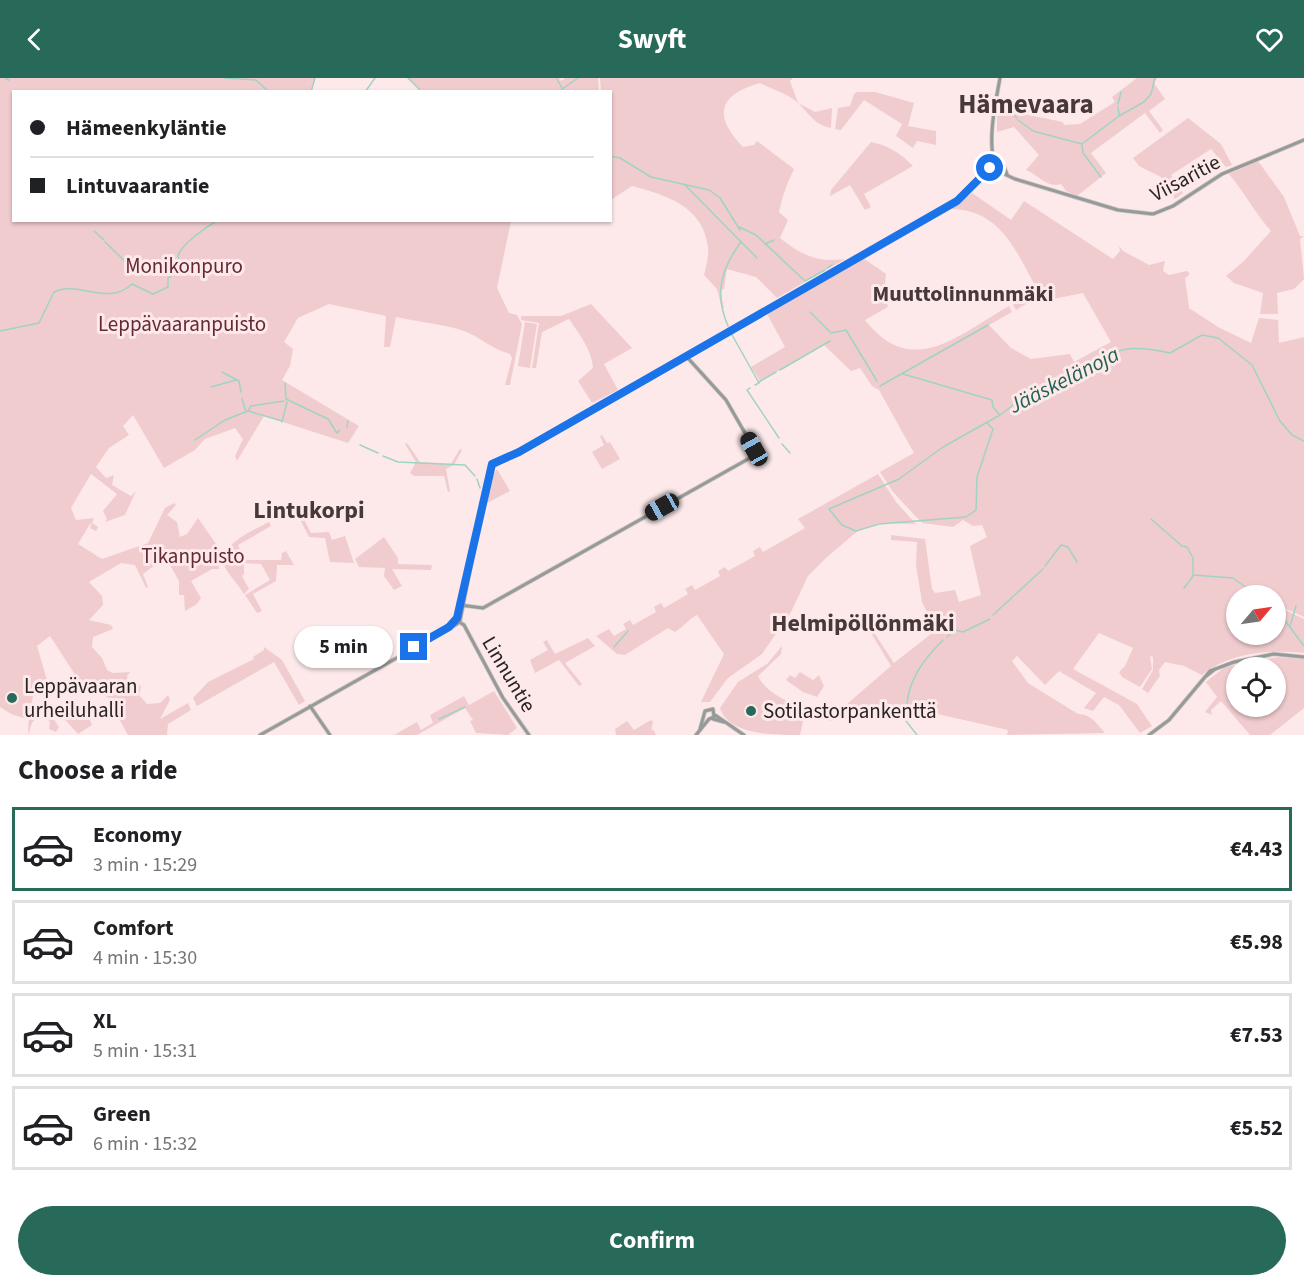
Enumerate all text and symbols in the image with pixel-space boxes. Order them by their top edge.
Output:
text: Swyft [618,20,686,59]
icon: back [18,23,51,56]
icon: heart [1253,23,1286,56]
district label: Hämevaara [958,85,1094,124]
text: Hämeenkyläntie [66,112,227,144]
street label: Viisaritie [1145,147,1225,209]
route start [976,154,1003,181]
text: Lintuvaarantie [66,170,209,202]
park label: Monikonpuro [125,251,243,281]
district label: Muuttolinnunmäki [872,278,1054,310]
park label: Leppävaaranpuisto [98,309,266,339]
water label: Jääskelänoja [1002,338,1125,422]
car [737,429,771,469]
car [642,490,682,524]
district label: Lintukorpi [253,493,365,528]
park label: Tikanpuisto [141,541,245,571]
north arrow [1226,585,1286,645]
map controls [1226,585,1286,717]
district label: Helmipöllönmäki [771,606,955,641]
callout: 5 min [294,626,393,668]
street label: Linnuntie [475,630,543,718]
text: 5 min [319,633,368,661]
route end [400,633,427,660]
button: locate [1226,657,1286,717]
place label: Leppävaaran urheiluhalli [24,671,137,725]
marker: Leppävaaran urheiluhalli [5,691,19,705]
place label: Sotilastorpankenttä [763,696,937,726]
marker: Sotilastorpankenttä [744,704,758,718]
text: Choose a ride [18,751,178,790]
text: Economy [93,819,182,851]
icon: car [21,822,75,876]
text: €4.43 [1230,833,1283,865]
text: 3 min · 15:29 [93,851,197,879]
text: Comfort [93,912,174,944]
icon: car [21,915,75,969]
text: €5.98 [1230,926,1283,958]
text: 4 min · 15:30 [93,944,197,972]
text: XL [93,1005,117,1037]
icon: car [21,1008,75,1062]
text: €7.53 [1230,1019,1283,1051]
text: 5 min · 15:31 [93,1037,197,1065]
text: Green [93,1098,151,1130]
icon: car [21,1101,75,1155]
text: €5.52 [1230,1112,1283,1144]
text: 6 min · 15:32 [93,1130,197,1158]
button: Confirm [18,1206,1286,1275]

